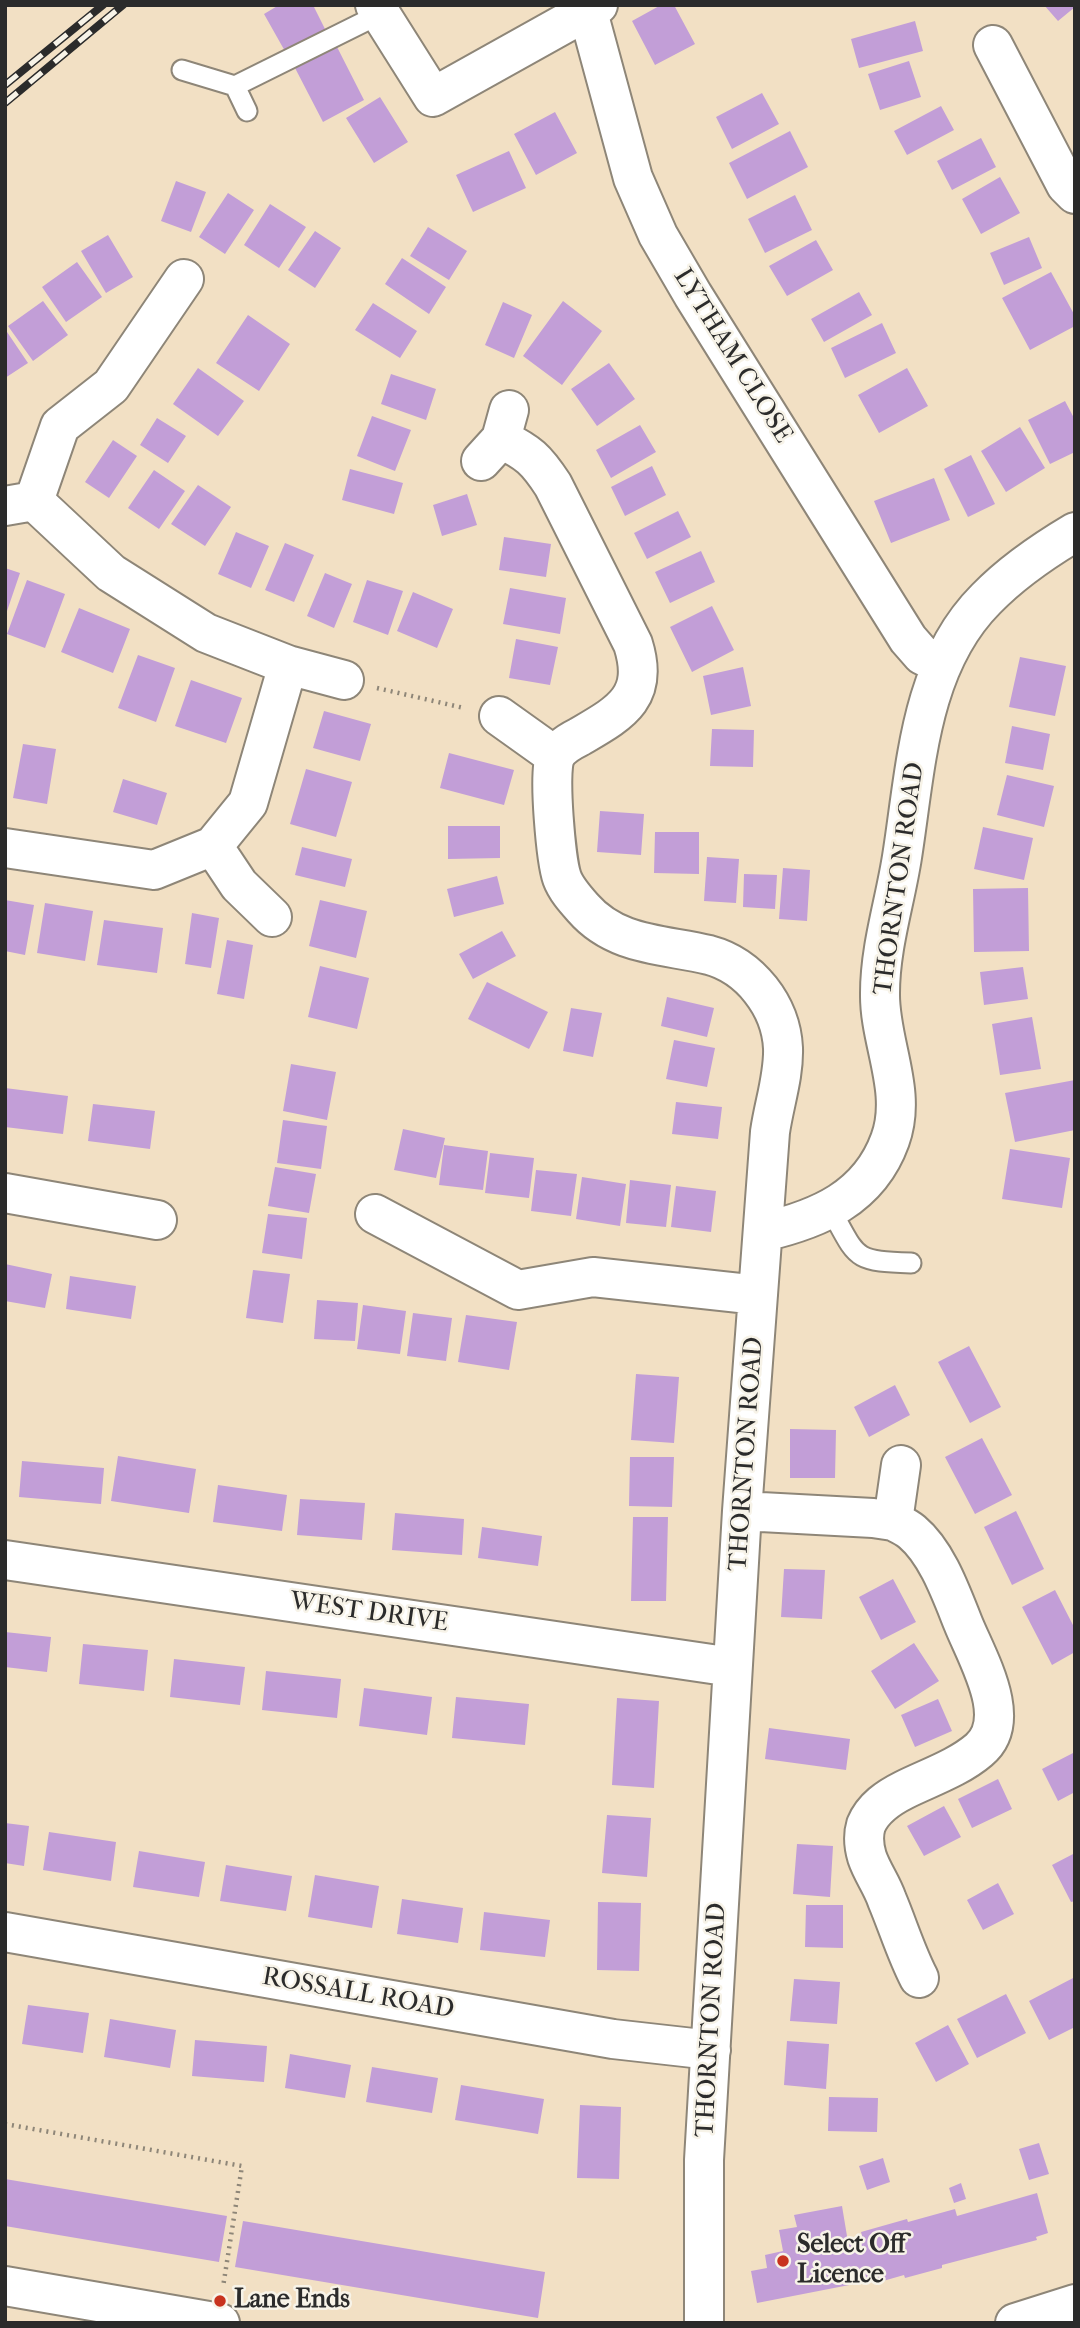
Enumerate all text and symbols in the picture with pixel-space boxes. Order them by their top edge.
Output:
street label: LYTHAM CLOSE [666,263,798,449]
street label: THORNTON ROAD [868,761,932,997]
street label: THORNTON ROAD [723,1336,771,1572]
street label: WEST DRIVE [288,1586,450,1640]
street label: THORNTON ROAD [690,1902,734,2138]
street label: ROSSALL ROAD [260,1962,456,2026]
place label: Select Off Licence [797,2230,905,2292]
marker: Select Off Licence [775,2253,791,2269]
place label: Lane Ends [234,2285,350,2317]
marker: Lane Ends [212,2293,228,2309]

